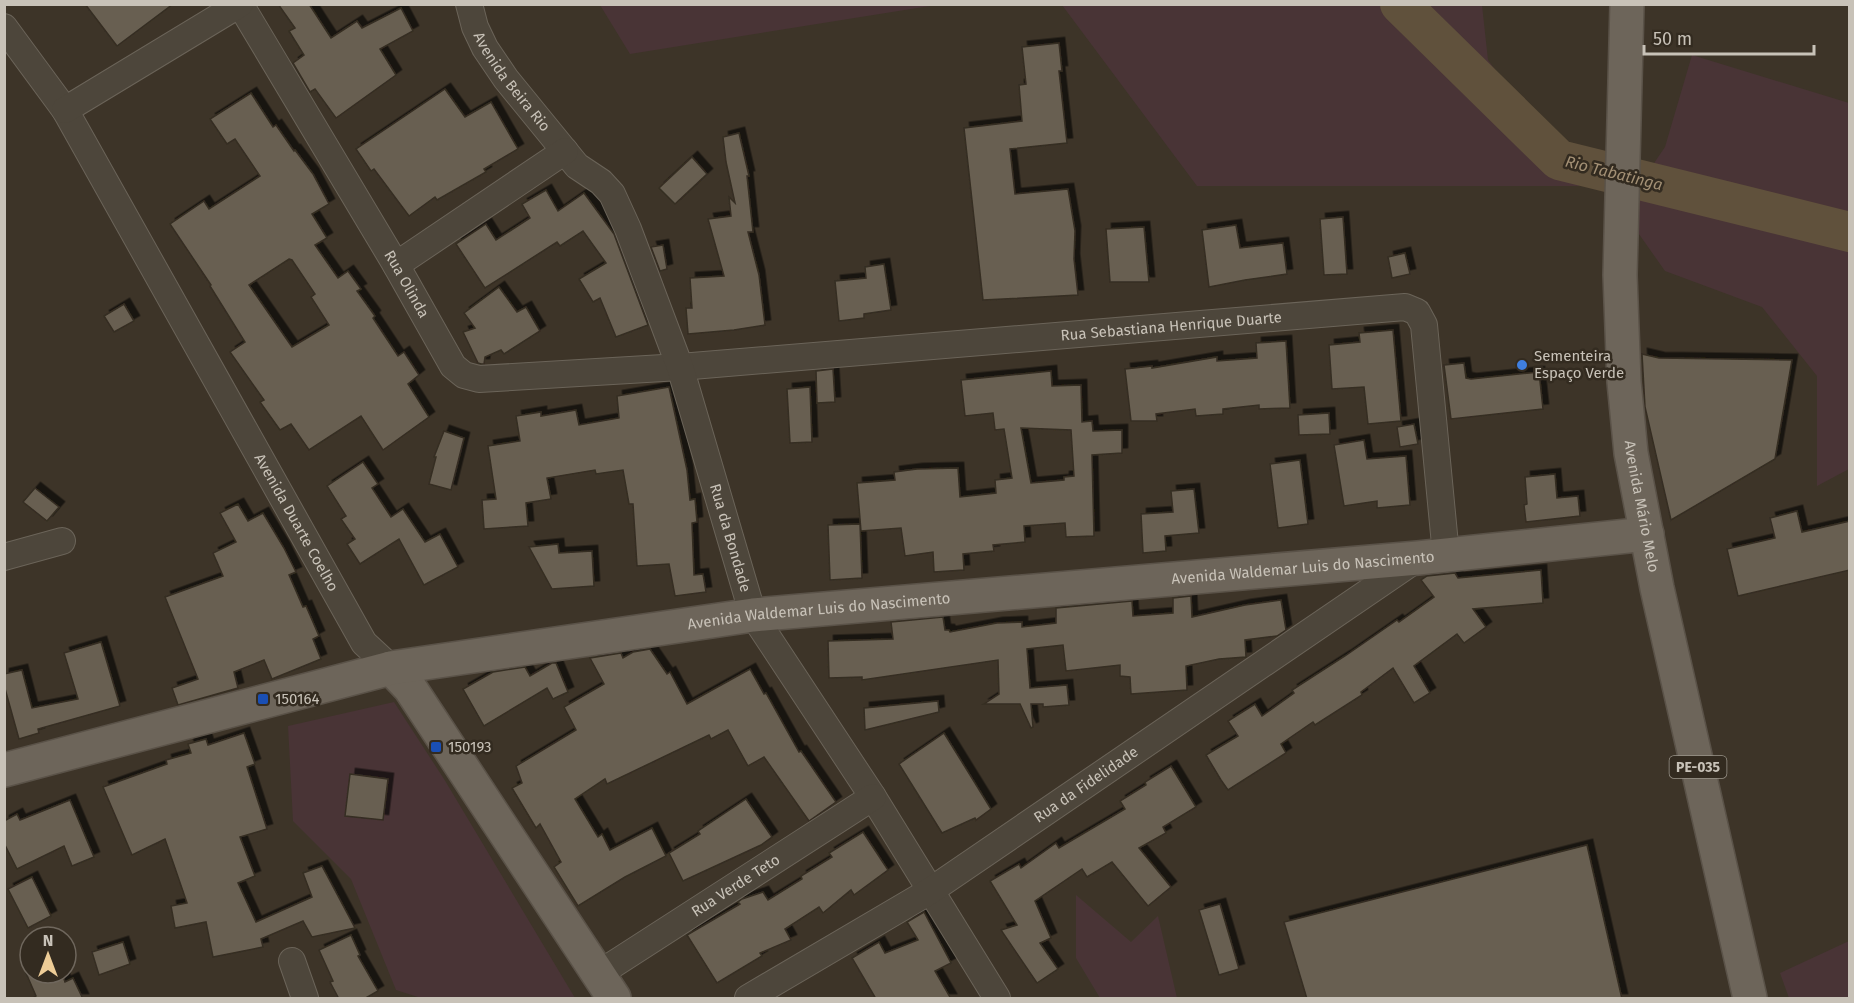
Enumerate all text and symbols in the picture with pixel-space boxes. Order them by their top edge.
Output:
scale bar [1644,18,1814,56]
text: 50 m [1653,28,1692,50]
street label: Avenida Beira Rio [470,29,554,135]
water label: Rio Tabatinga [1563,152,1665,194]
street label: Rua Olinda [380,247,433,321]
street label: Rua Sebastiana Henrique Duarte [1060,308,1282,344]
place label: Sementeira Espaço Verde [1534,347,1624,382]
marker: Sementeira Espaço Verde [1515,358,1529,372]
street label: Avenida Mário Melo [1621,440,1663,574]
street label: Avenida Duarte Coelho [251,450,342,595]
street label: Rua da Bondade [706,482,755,594]
street label: Avenida Waldemar Luis do Nascimento [1171,547,1435,588]
street label: Avenida Waldemar Luis do Nascimento [686,589,951,633]
place label: 150164 [275,690,319,708]
marker: 150164 [256,692,270,706]
place label: 150193 [448,738,492,756]
marker: 150193 [429,740,443,754]
street label: Rua da Fidelidade [1030,743,1142,826]
road number: PE-035 [1670,756,1726,778]
street label: Rua Verde Teto [688,850,783,921]
north arrow [18,925,78,985]
text: N [43,931,53,950]

